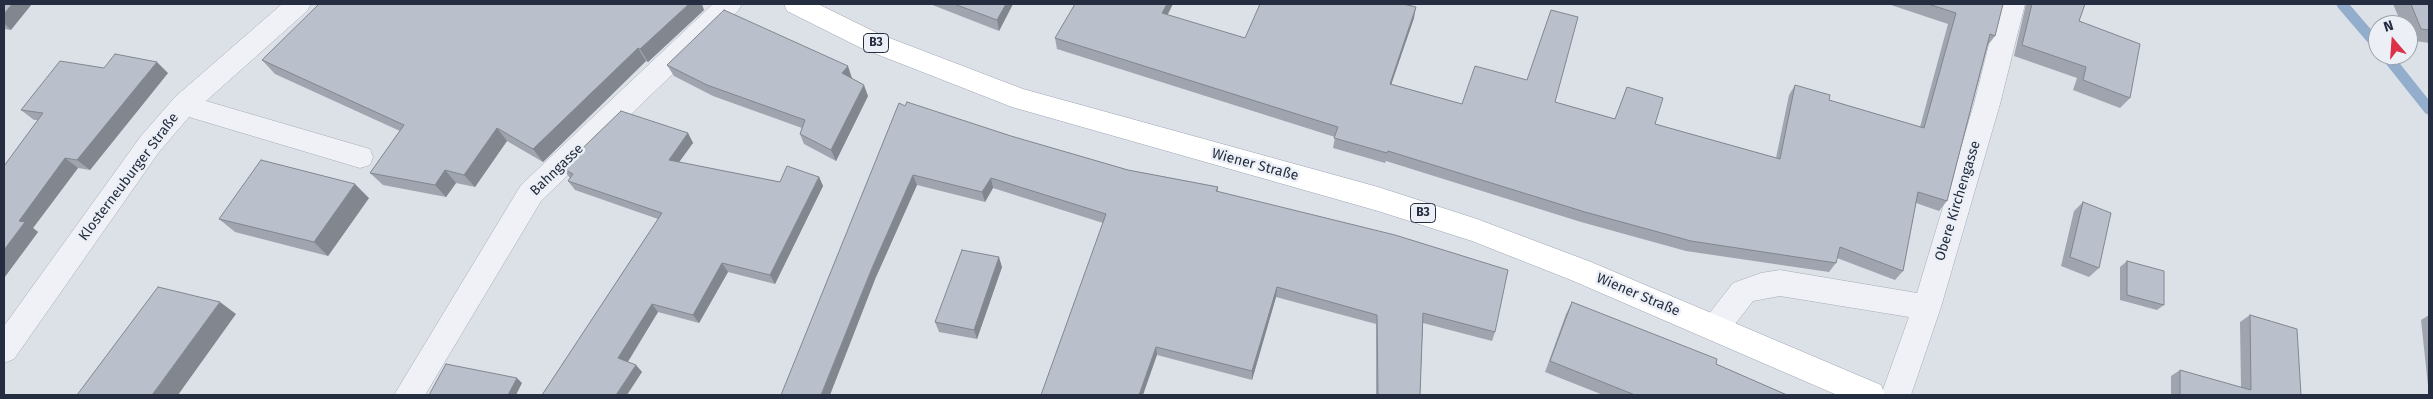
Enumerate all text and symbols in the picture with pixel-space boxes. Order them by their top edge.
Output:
north arrow [2368,15,2418,65]
text: N [2381,17,2396,36]
road number: B3 [864,34,888,52]
street label: Klosterneuburger Straße [76,110,182,244]
street label: Obere Kirchengasse [1932,139,1984,263]
street label: Bahngasse [527,140,587,200]
street label: Wiener Straße [1210,145,1300,185]
road number: B3 [1410,204,1436,222]
street label: Wiener Straße [1594,270,1682,320]

